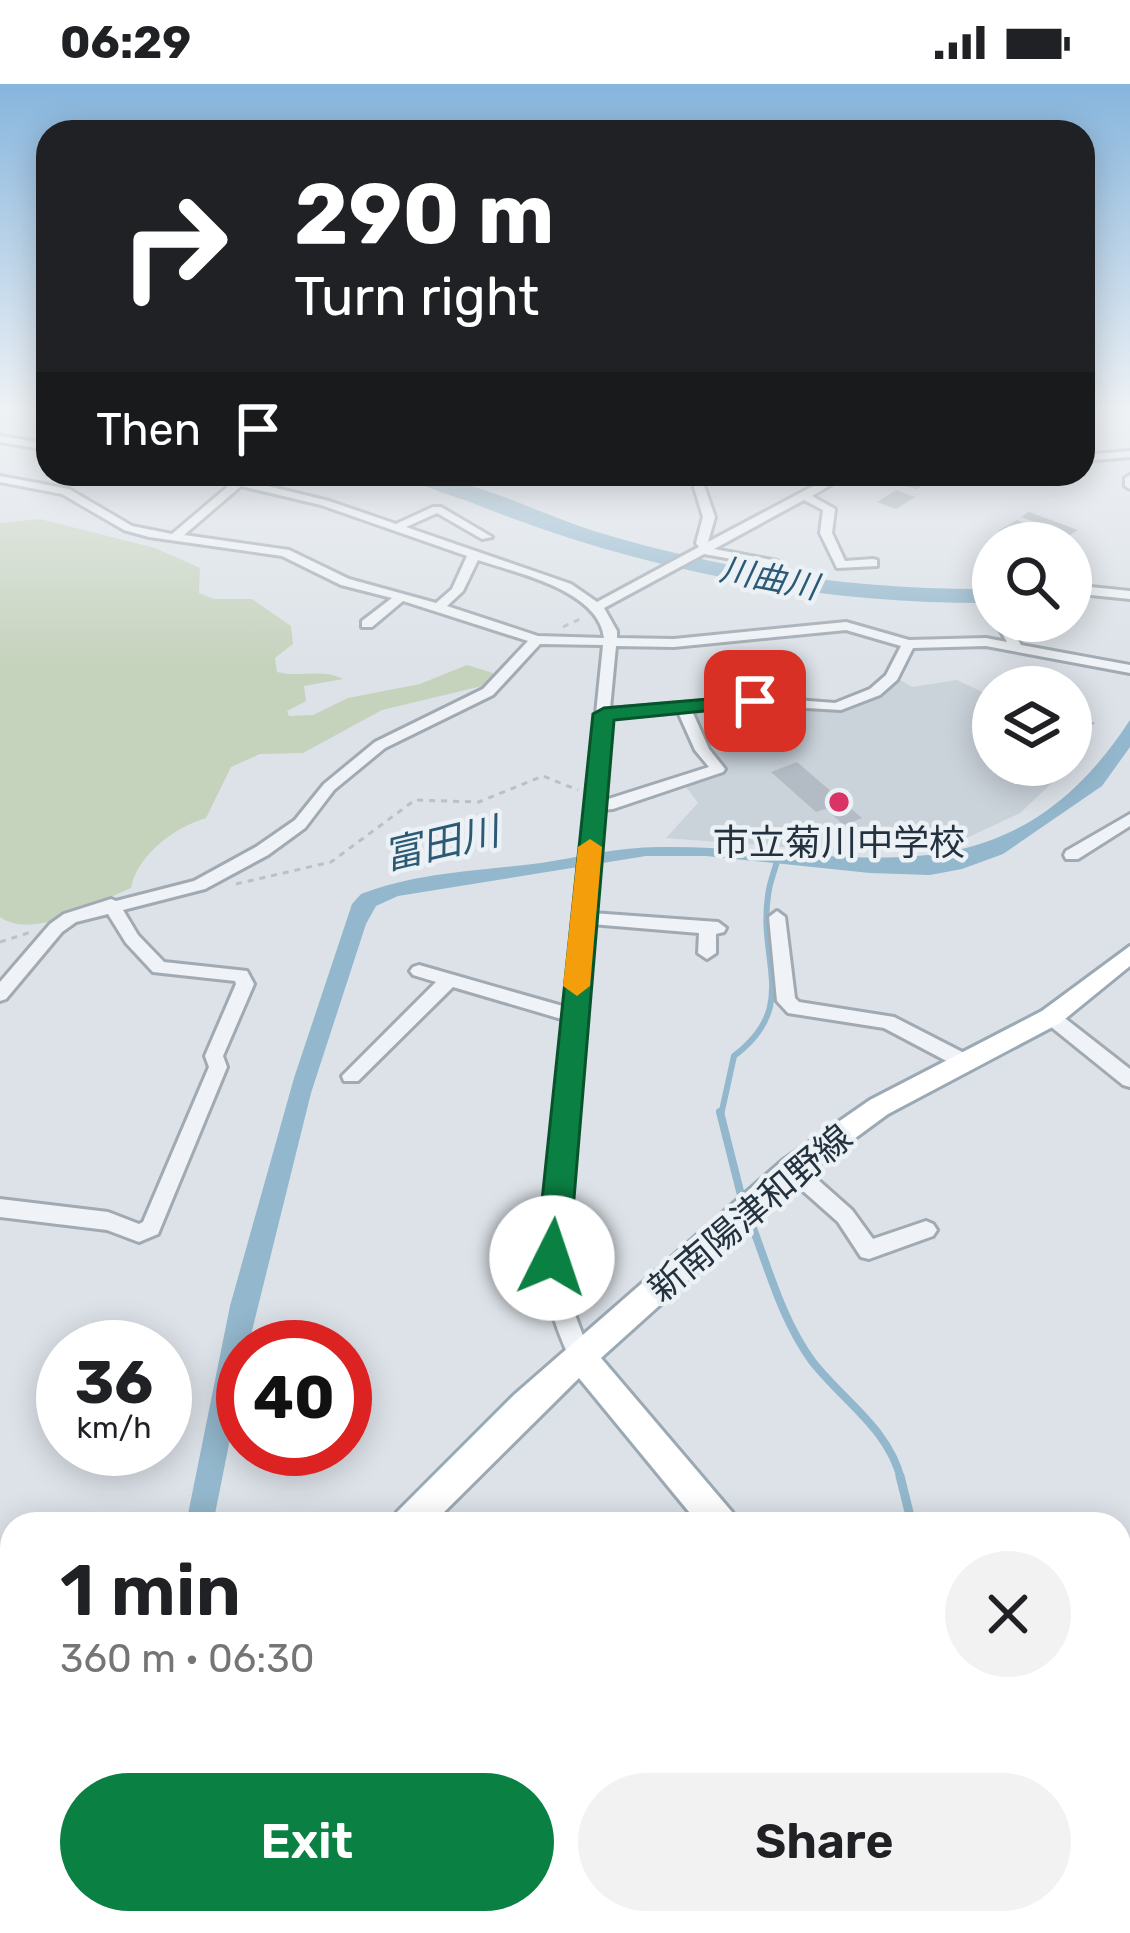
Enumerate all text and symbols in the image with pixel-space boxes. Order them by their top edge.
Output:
text: 06:29 [60,16,191,69]
text: 290 m [294,164,554,264]
icon: right [96,168,252,324]
text: Turn right [294,265,539,329]
icon: arrive [225,396,291,462]
text: Then [96,403,201,456]
map controls [972,522,1092,786]
button: search [972,522,1092,642]
water label: 川曲川 [717,549,824,607]
pin [704,650,806,752]
button: layers [972,666,1092,786]
icon: arrive [722,668,788,734]
marker: 市立菊川中学校 [826,789,852,815]
water label: 富田川 [379,808,507,880]
place label: 市立菊川中学校 [713,821,965,864]
street label: 新南陽津和野線 [640,1116,860,1310]
position arrow [489,1195,615,1321]
speed limit sign: 40 [216,1320,372,1476]
text: 36 [75,1347,153,1418]
text: km/h [77,1410,151,1446]
text: 1 min [60,1548,241,1633]
button: close [945,1551,1071,1677]
text: 360 m · 06:30 [60,1636,314,1682]
button: Exit [60,1773,554,1911]
button: Share [578,1773,1071,1911]

